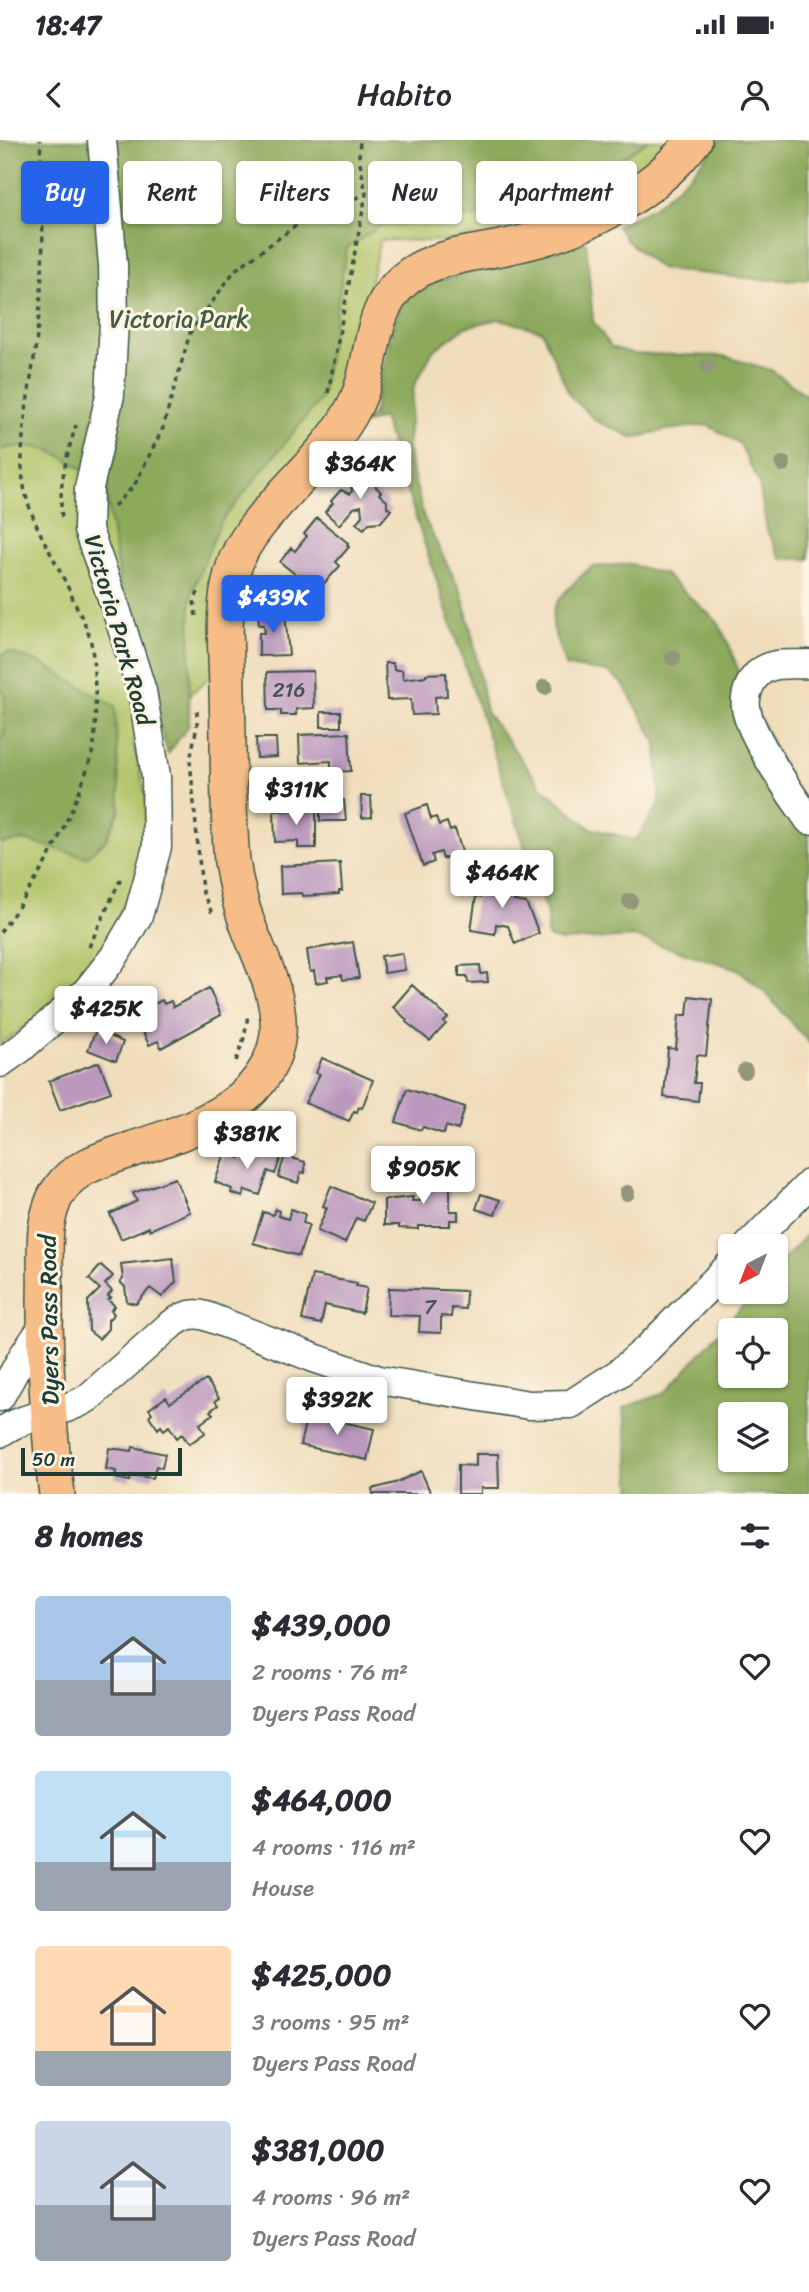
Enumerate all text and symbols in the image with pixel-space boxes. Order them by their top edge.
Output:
text: 18:47 [35,2,101,48]
text: Habito [357,66,452,123]
icon: back [35,76,73,114]
icon: person [736,76,774,114]
chip: Buy [21,161,109,224]
chip: Rent [123,161,222,224]
chip: Filters [236,161,354,224]
chip: New [368,161,462,224]
chip: Apartment [476,161,637,224]
park label: Victoria Park [109,298,249,340]
pin: $364K [311,442,409,501]
text: $364K [325,443,395,484]
street label: Victoria Park Road [72,530,167,732]
pin: $439K [224,575,322,635]
text: $439K [238,577,308,618]
house number: 216 [272,671,306,709]
pin: $311K [247,768,345,827]
text: $311K [265,769,327,810]
pin: $464K [453,850,551,910]
text: $464K [466,852,538,893]
pin: $425K [57,986,155,1046]
text: $425K [70,988,142,1029]
pin: $381K [198,1112,296,1171]
text: $381K [214,1113,280,1154]
pin: $905K [374,1146,472,1206]
text: $905K [387,1148,459,1189]
street label: Dyers Pass Road [26,1233,71,1406]
north arrow [718,1234,788,1304]
map controls [718,1234,788,1472]
house number: 7 [424,1288,438,1326]
button: locate [718,1318,788,1388]
pin: $392K [288,1378,386,1437]
text: $392K [302,1379,372,1420]
button: layers [718,1402,788,1472]
text: 50 m [32,1443,75,1476]
scale bar [21,1445,182,1477]
text: 8 homes [35,1509,143,1563]
icon: filters [736,1517,774,1555]
text: $439,000 [252,1598,391,1652]
icon: home [91,1624,175,1708]
icon: heart [736,1647,774,1685]
text: 2 rooms · 76 m² [252,1652,408,1693]
text: Dyers Pass Road [252,1693,415,1734]
text: $464,000 [252,1773,392,1827]
icon: home [91,1799,175,1883]
icon: heart [736,1822,774,1860]
text: 4 rooms · 116 m² [252,1827,416,1868]
text: House [252,1868,314,1909]
text: $425,000 [252,1948,392,2002]
icon: home [91,1974,175,2058]
icon: heart [736,1997,774,2035]
text: 3 rooms · 95 m² [252,2002,409,2043]
text: Dyers Pass Road [252,2043,415,2084]
text: $381,000 [252,2123,385,2177]
icon: home [91,2149,175,2233]
icon: heart [736,2172,774,2210]
text: 4 rooms · 96 m² [252,2177,410,2218]
text: Dyers Pass Road [252,2218,415,2259]

